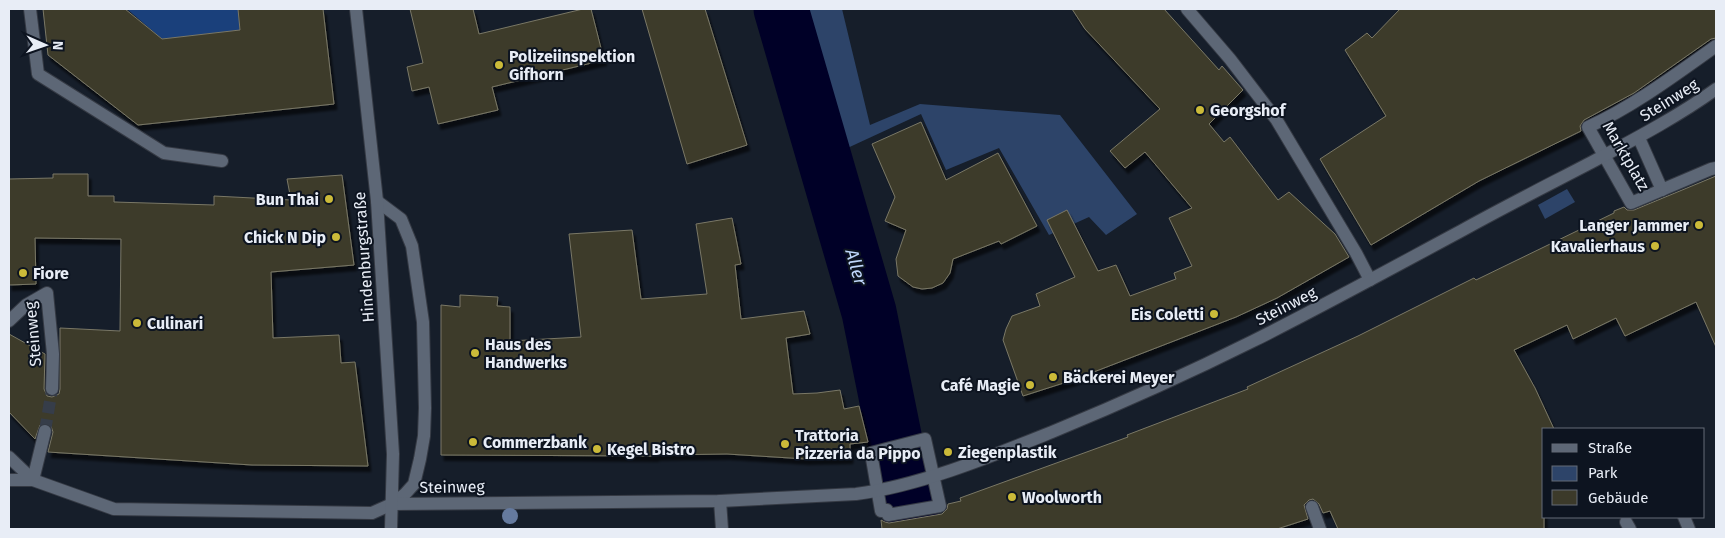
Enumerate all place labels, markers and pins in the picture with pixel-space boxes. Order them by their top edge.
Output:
place label: Polizeiinspektion Gifhorn [509,47,635,84]
marker: Polizeiinspektion Gifhorn [493,59,505,71]
place label: Georgshof [1210,101,1287,120]
marker: Georgshof [1194,104,1206,116]
place label: Bun Thai [256,190,319,209]
marker: Bun Thai [323,193,335,205]
place label: Langer Jammer [1579,216,1690,235]
marker: Langer Jammer [1693,219,1705,231]
place label: Chick N Dip [244,228,326,247]
marker: Chick N Dip [330,231,342,243]
place label: Kavalierhaus [1551,237,1645,256]
marker: Kavalierhaus [1649,240,1661,252]
place label: Fiore [33,264,69,283]
marker: Fiore [17,267,29,279]
place label: Eis Coletti [1131,305,1204,324]
marker: Eis Coletti [1208,308,1220,320]
place label: Culinari [147,314,203,333]
marker: Culinari [131,317,143,329]
place label: Haus des Handwerks [485,335,567,372]
marker: Haus des Handwerks [469,347,481,359]
place label: Bäckerei Meyer [1063,368,1175,387]
marker: Bäckerei Meyer [1047,371,1059,383]
place label: Café Magie [941,376,1020,395]
marker: Café Magie [1024,379,1036,391]
place label: Trattoria Pizzeria da Pippo [795,426,921,463]
place label: Commerzbank [483,433,587,452]
marker: Commerzbank [467,436,479,448]
marker: Trattoria Pizzeria da Pippo [779,438,791,450]
place label: Kegel Bistro [607,440,695,459]
marker: Kegel Bistro [591,443,603,455]
place label: Ziegenplastik [958,443,1057,462]
marker: Ziegenplastik [942,446,954,458]
place label: Woolworth [1022,488,1102,507]
marker: Woolworth [1006,491,1018,503]

